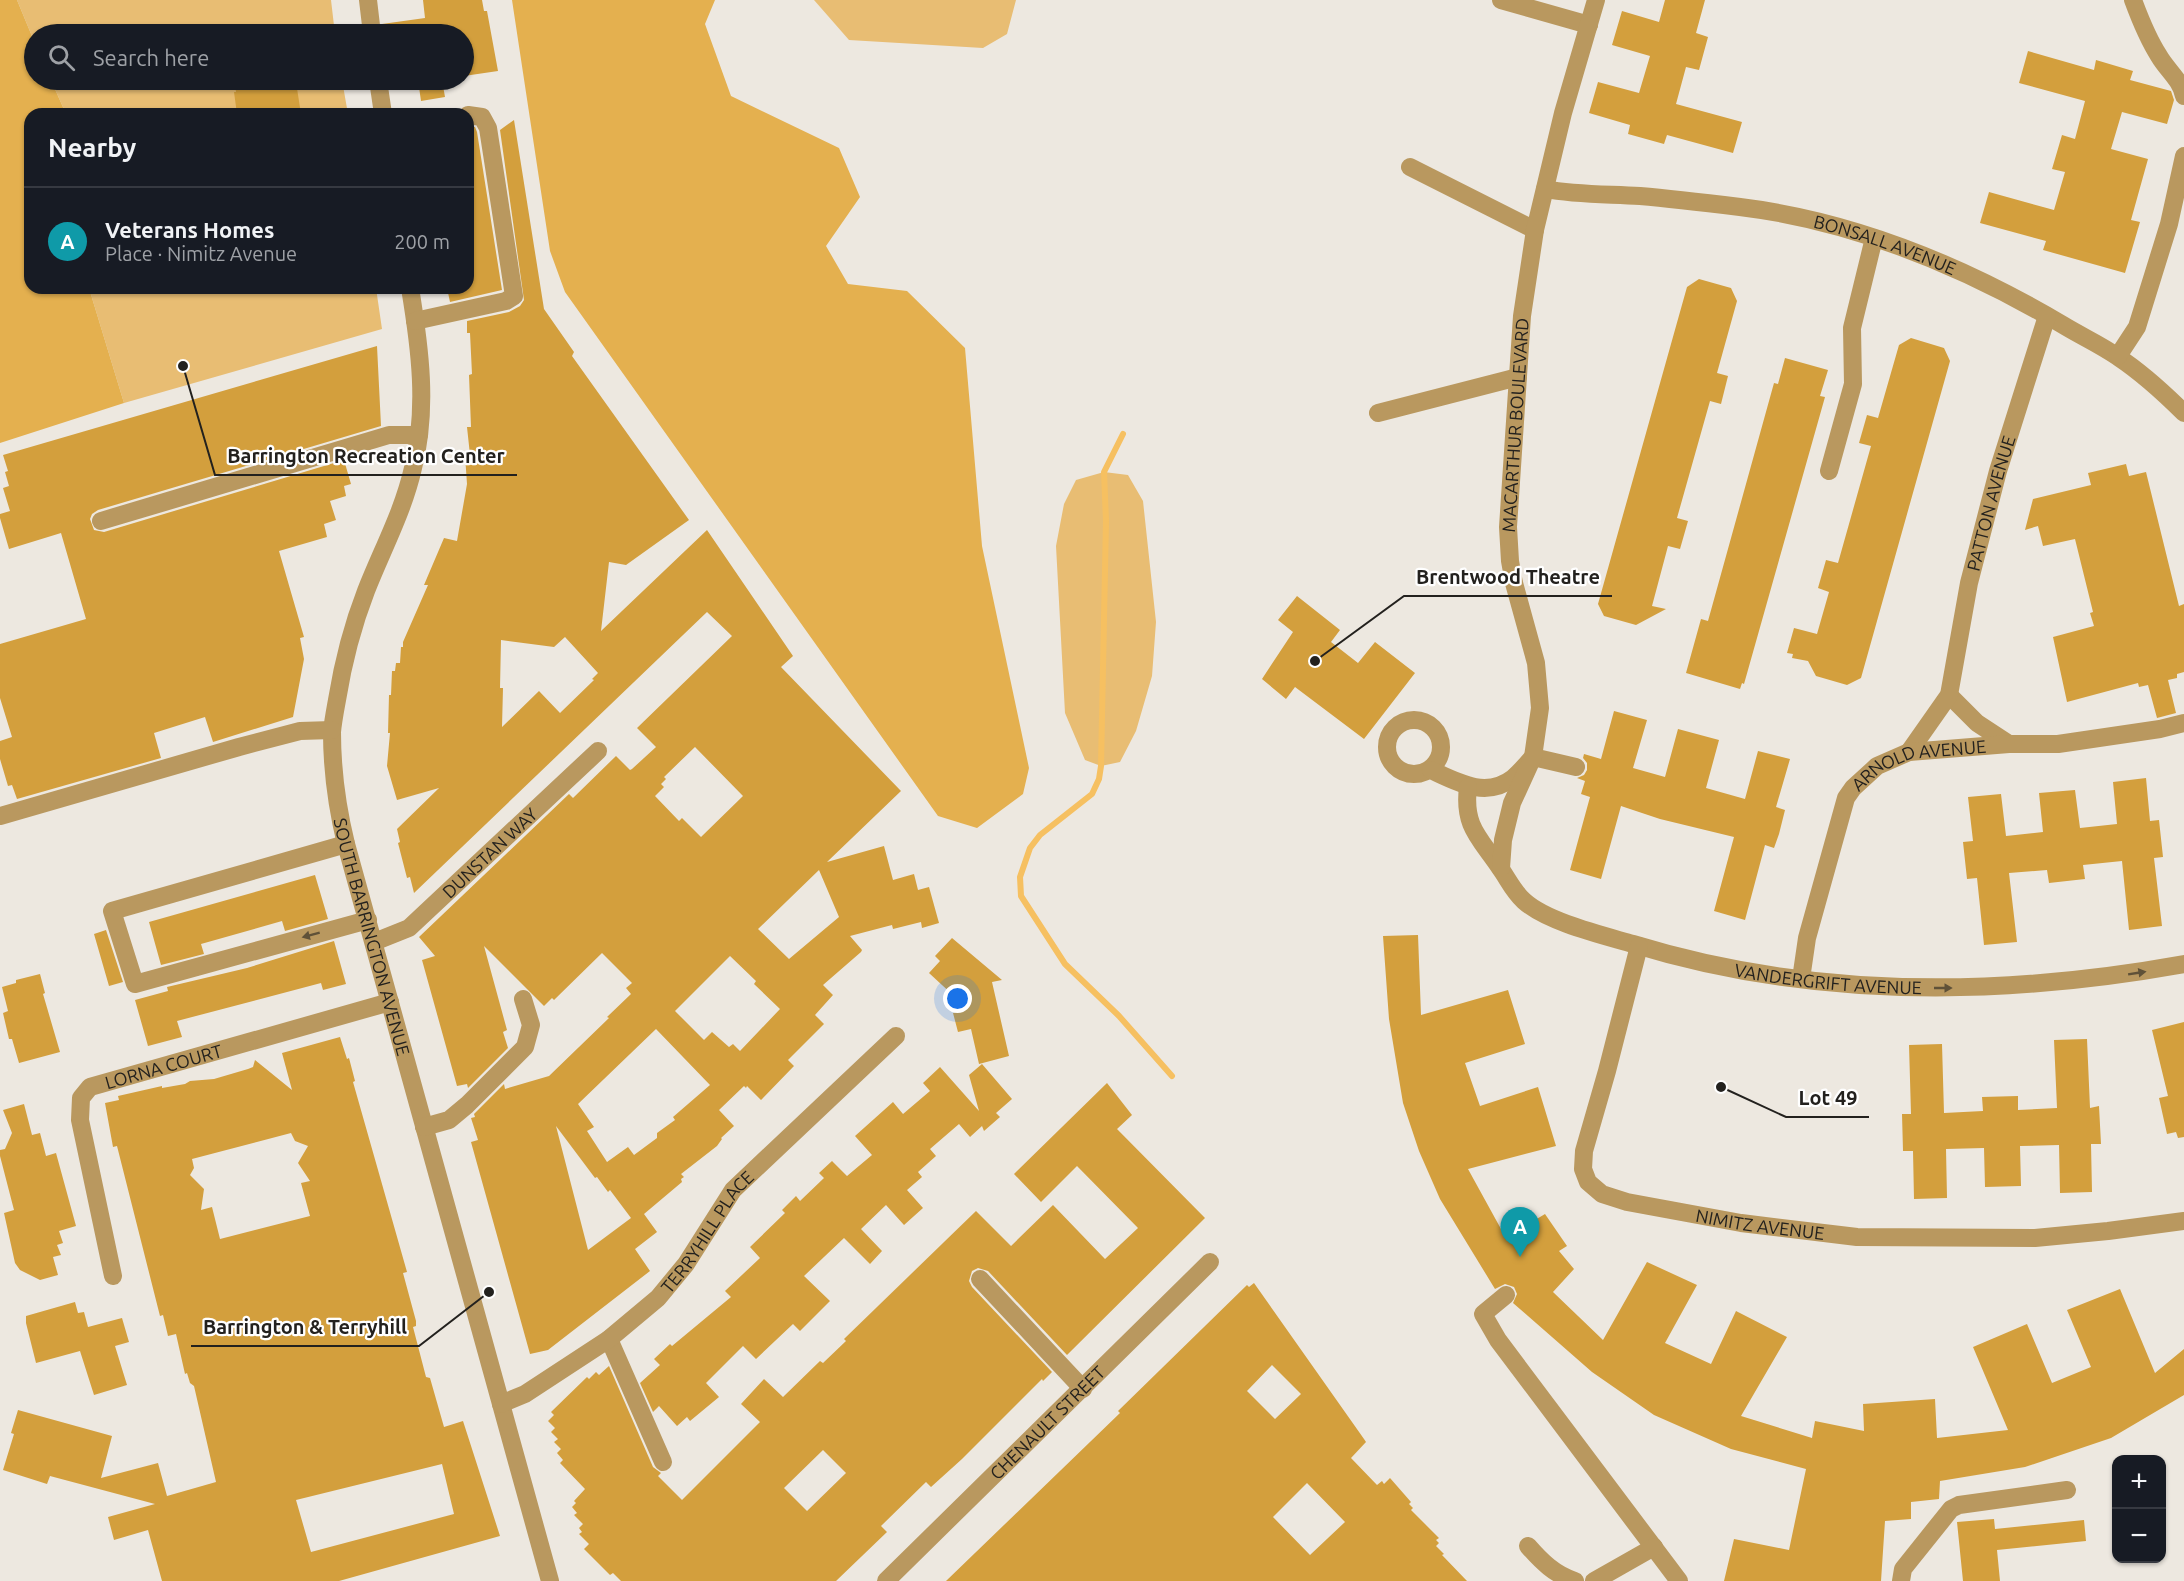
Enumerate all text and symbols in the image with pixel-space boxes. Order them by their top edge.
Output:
search box [24,24,474,90]
icon: search [45,41,78,74]
text: Search here [93,45,209,70]
text: Nearby [48,133,136,162]
street label: BONSALL AVENUE [1812,211,1959,278]
text: Veterans Homes [105,217,274,242]
text: A [60,230,75,253]
text: 200 m [394,230,450,253]
text: Place · Nimitz Avenue [105,242,297,265]
street label: MACARTHUR BOULEVARD [1498,317,1532,533]
street label: PATTON AVENUE [1963,433,2019,573]
callout: Barrington Recreation Center [215,437,517,475]
text: Barrington Recreation Center [227,444,505,467]
callout: Brentwood Theatre [1404,558,1612,596]
text: Brentwood Theatre [1416,565,1600,588]
street label: ARNOLD AVENUE [1847,736,1987,794]
street label: DUNSTAN WAY [438,803,541,902]
street label: SOUTH BARRINGTON AVENUE [331,816,414,1058]
one-way arrow [302,931,320,941]
street label: VANDERGRIFT AVENUE [1733,959,1922,997]
one-way arrow [2128,968,2147,977]
one-way arrow [1933,983,1952,993]
your location [943,984,972,1013]
street label: LORNA COURT [103,1040,224,1092]
callout: Lot 49 [1786,1079,1869,1117]
text: Lot 49 [1799,1086,1857,1109]
street label: TERRYHILL PLACE [657,1166,757,1297]
street label: NIMITZ AVENUE [1694,1205,1826,1243]
pin: A [1500,1208,1540,1257]
callout: Barrington & Terryhill [191,1308,419,1346]
text: Barrington & Terryhill [203,1315,407,1338]
street label: CHENAULT STREET [986,1362,1109,1483]
map controls [2112,1455,2166,1563]
button: + [2112,1455,2166,1509]
button: − [2112,1509,2166,1563]

